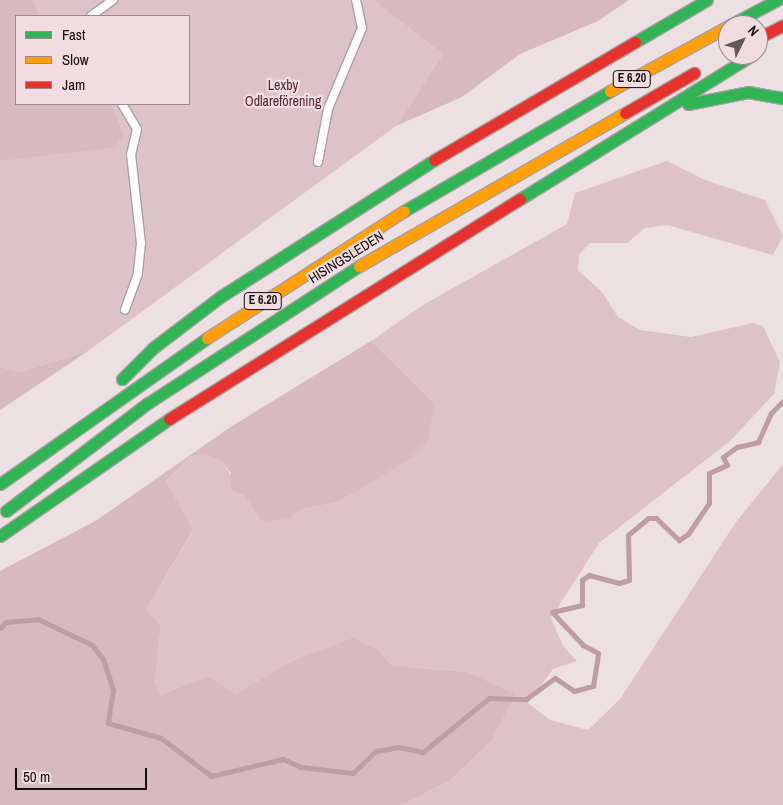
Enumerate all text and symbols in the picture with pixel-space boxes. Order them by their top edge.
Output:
legend [15,15,190,105]
north arrow [718,15,768,65]
text: N [744,22,763,40]
text: Fast [62,24,85,45]
text: Slow [62,49,89,70]
road number: E 6.20 [612,70,652,88]
text: Jam [62,74,85,95]
park label: Lexby Odlareförening [245,77,321,110]
street label: HISINGSLEDEN [305,227,387,287]
road number: E 6.20 [243,292,283,310]
scale bar [18,758,150,790]
text: 50 m [23,766,50,787]

